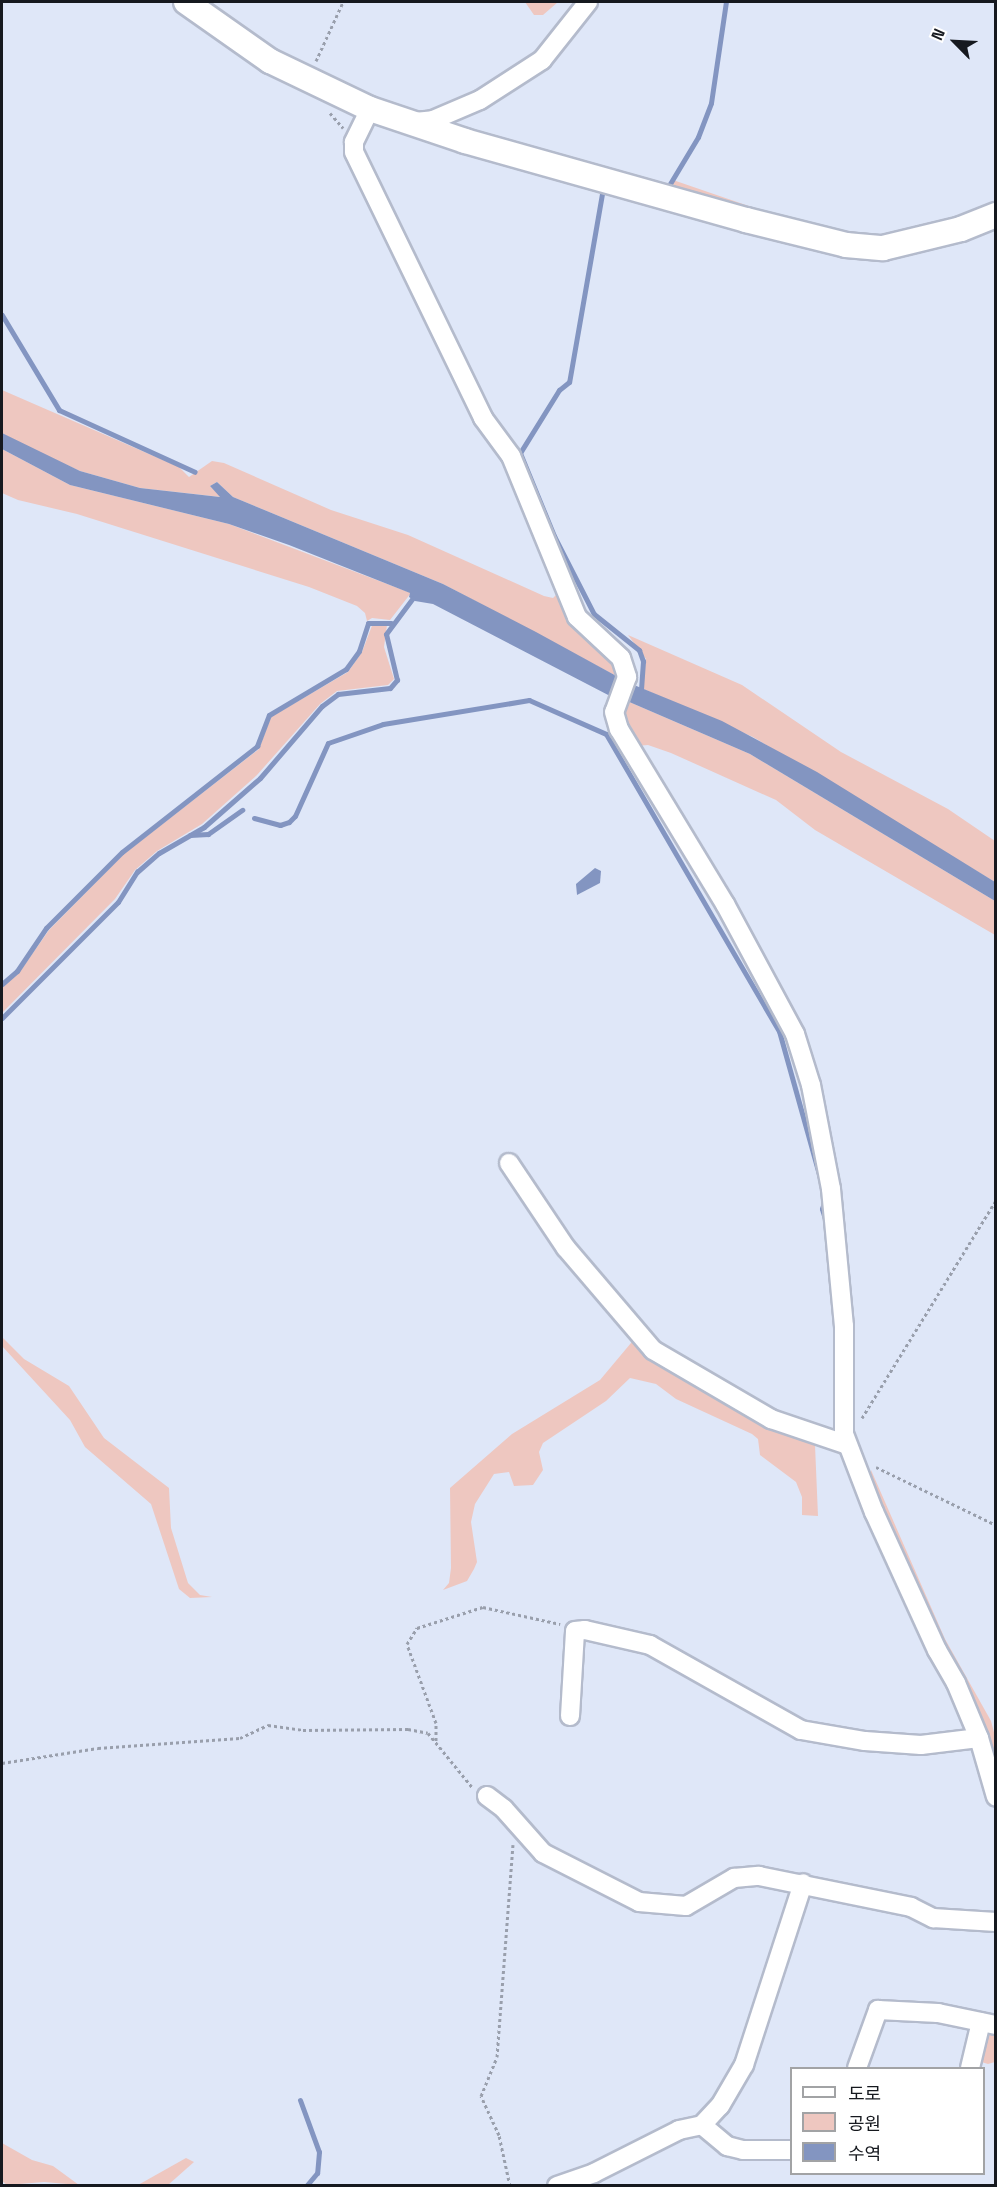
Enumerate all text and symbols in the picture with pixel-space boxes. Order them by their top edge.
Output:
north arrow [925,12,985,72]
text: N [926,25,950,44]
legend [790,2067,985,2175]
text: 도로 [848,2082,881,2105]
text: 공원 [848,2112,881,2135]
text: 수역 [848,2142,881,2165]

